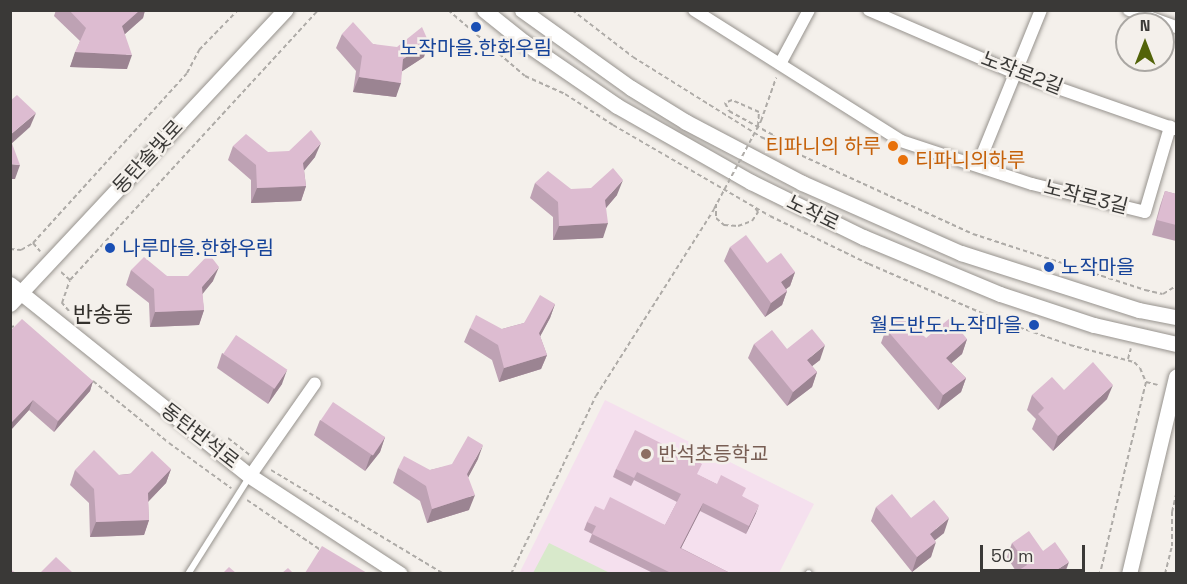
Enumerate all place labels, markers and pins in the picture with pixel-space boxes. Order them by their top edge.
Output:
marker: 노작마을.한화우림 [469,20,483,34]
place label: 노작마을.한화우림 [400,36,552,60]
place label: 티파니의 하루 [765,134,881,158]
marker: 티파니의 하루 [886,139,900,153]
place label: 티파니의하루 [915,148,1025,172]
marker: 티파니의하루 [896,153,910,167]
place label: 나루마을.한화우림 [122,236,274,260]
marker: 나루마을.한화우림 [103,241,117,255]
place label: 노작마을 [1061,255,1135,279]
marker: 노작마을 [1042,260,1056,274]
place label: 월드반도.노작마을 [870,313,1022,337]
marker: 월드반도.노작마을 [1027,318,1041,332]
place label: 반석초등학교 [658,442,768,466]
marker: 반석초등학교 [639,447,653,461]

